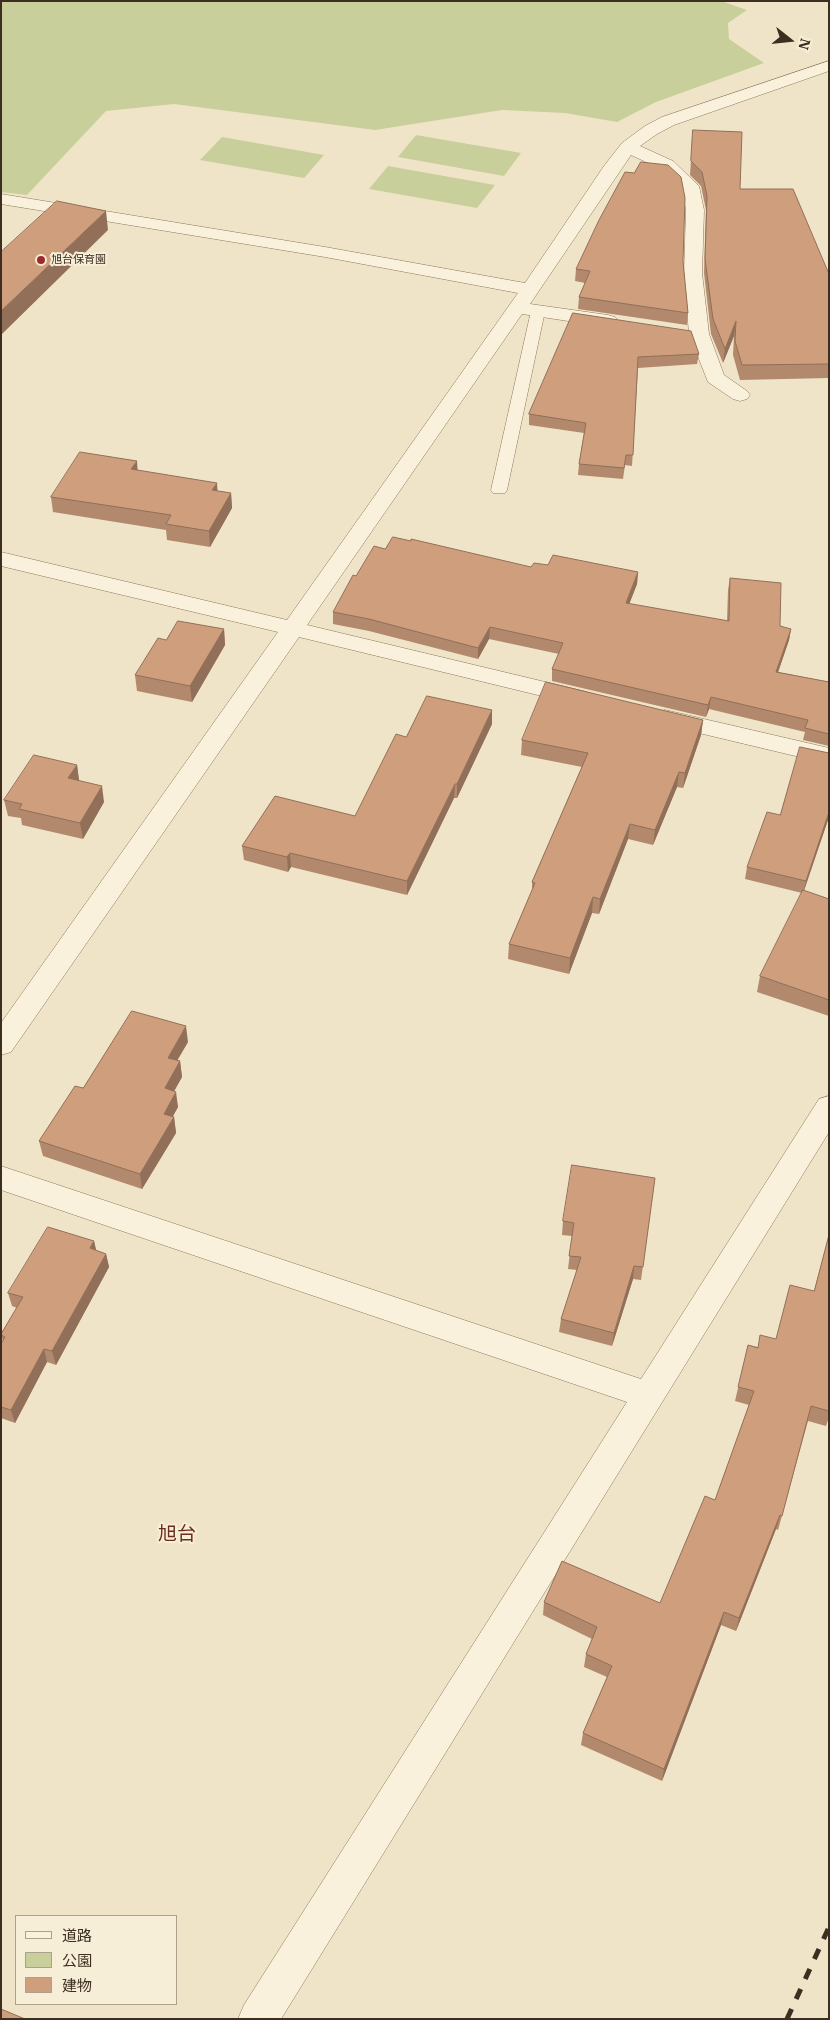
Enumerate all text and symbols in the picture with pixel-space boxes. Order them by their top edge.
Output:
north arrow [765,15,815,65]
text: N [794,36,815,52]
place label: 旭台保育園 [51,253,106,267]
marker: 旭台保育園 [35,254,47,266]
district label: 旭台 [158,1524,196,1546]
legend [15,1915,178,2005]
text: 道路 [62,1926,92,1945]
text: 公園 [62,1951,92,1970]
text: 建物 [62,1976,92,1995]

